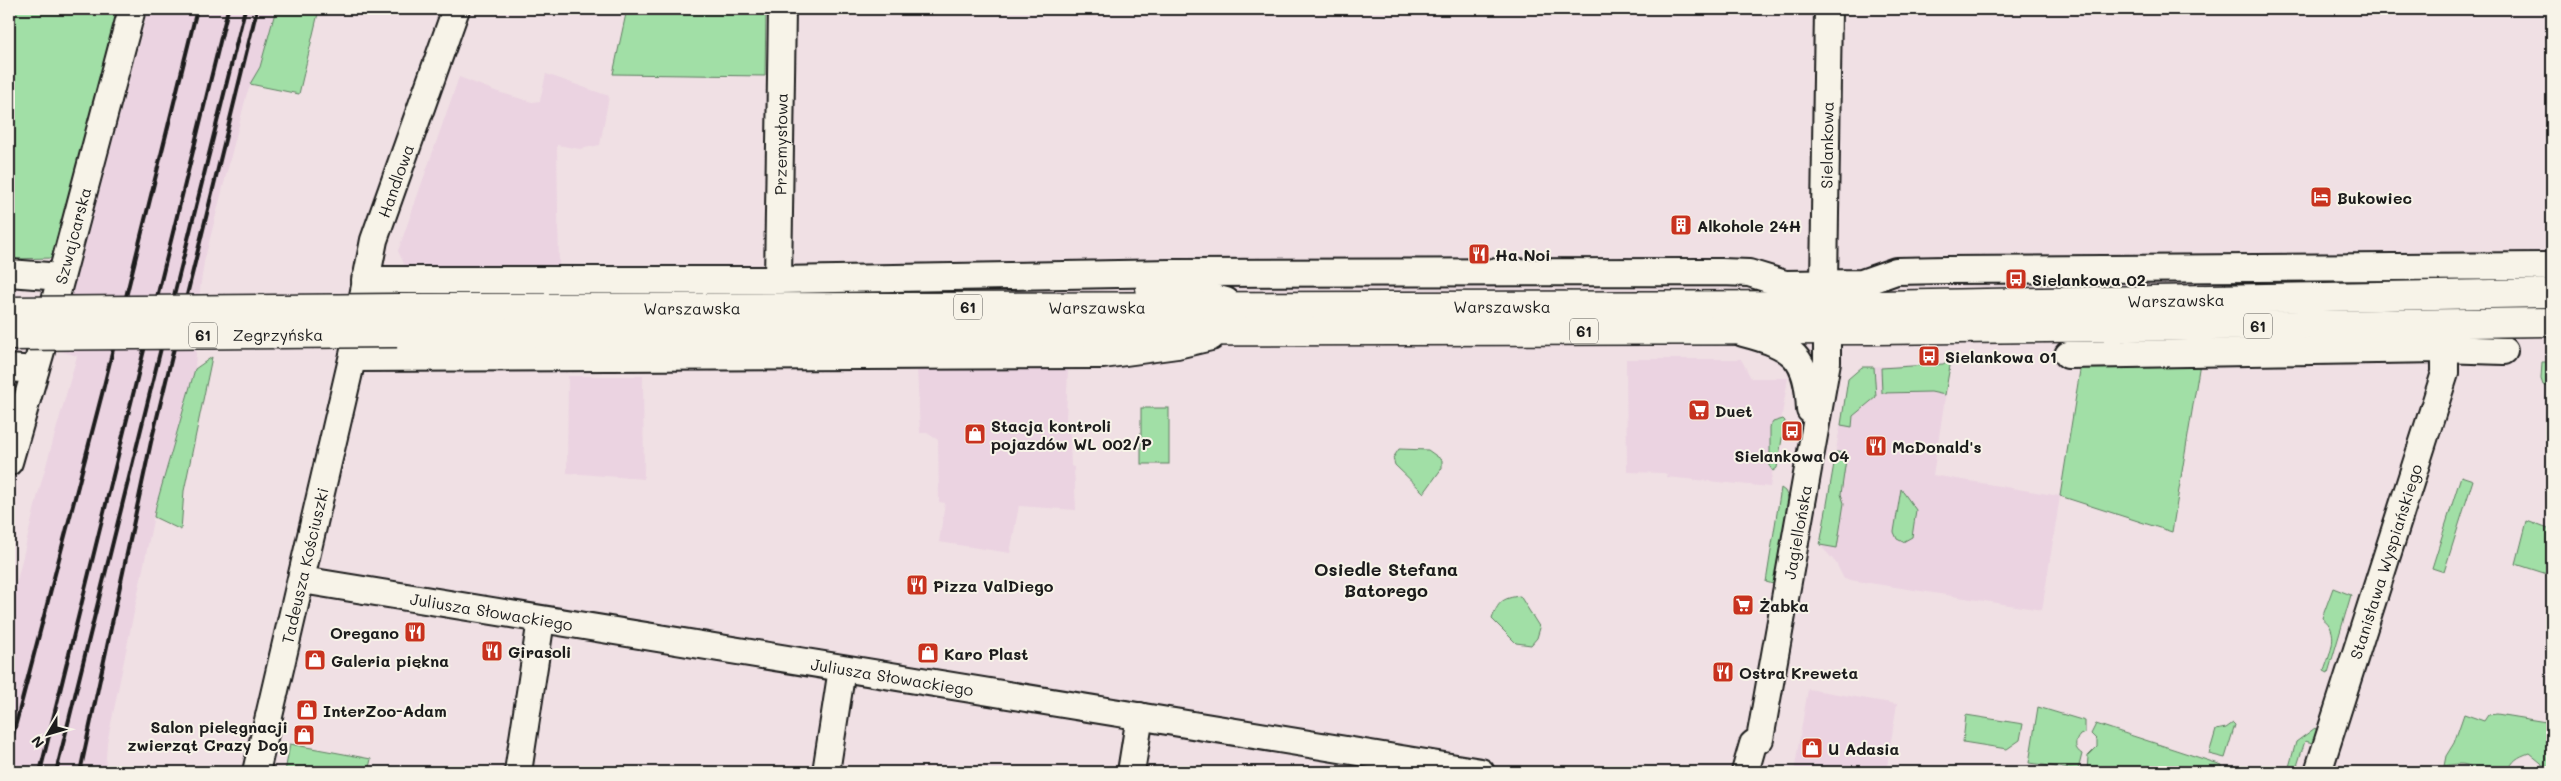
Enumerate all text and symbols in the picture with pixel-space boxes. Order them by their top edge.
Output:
street label: Przemysłowa [769,93,791,195]
street label: Sielankowa [1815,101,1837,189]
street label: Handlowa [372,141,418,220]
street label: Szwajcarska [49,185,95,286]
hotel icon: Bukowiec [2309,185,2333,209]
place label: Bukowiec [2337,187,2412,208]
building icon: Alkohole 24H [1669,213,1693,237]
place label: Alkohole 24H [1697,215,1801,236]
restaurant icon: Ha Noi [1467,242,1491,266]
place label: Ha Noi [1495,244,1551,265]
bus stop icon: Sielankowa 02 [2004,267,2028,291]
place label: Sielankowa 02 [2032,269,2146,290]
street label: Warszawska [2127,288,2225,311]
road number: 61 [954,294,982,320]
street label: Warszawska [1453,295,1551,316]
street label: Warszawska [1048,296,1146,317]
street label: Warszawska [643,297,741,318]
road number: 61 [2244,314,2272,338]
road number: 61 [1570,318,1598,344]
road number: 61 [189,322,217,348]
street label: Zegrzyńska [233,323,323,345]
bus stop icon: Sielankowa 01 [1917,344,1941,368]
place label: Sielankowa 01 [1945,346,2057,367]
supermarket icon: Duet [1687,398,1711,422]
place label: Duet [1715,400,1752,421]
place label: Stacja kontroli pojazdów WL 002/P [991,415,1152,454]
bus stop icon: Sielankowa 04 [1780,419,1804,443]
shop icon: Stacja kontroli pojazdów WL 002/P [963,422,987,446]
restaurant icon: McDonald's [1864,434,1888,458]
place label: McDonald's [1892,436,1982,457]
place label: Sielankowa 04 [1735,445,1849,466]
street label: Stanisława Wyspiańskiego [2344,461,2426,662]
street label: Jagiellońska [1778,483,1815,581]
street label: Tadeusza Kościuszki [276,485,332,646]
district label: Osiedle Stefana Batorego [1314,557,1458,602]
restaurant icon: Pizza ValDiego [905,573,929,597]
place label: Pizza ValDiego [933,575,1054,596]
street label: Juliusza Słowackiego [409,587,574,634]
supermarket icon: Żabka [1731,593,1755,617]
place label: Żabka [1759,595,1809,616]
restaurant icon: Oregano [403,620,427,644]
place label: Oregano [330,622,399,643]
restaurant icon: Girasoli [480,639,504,663]
place label: Girasoli [508,641,571,662]
shop icon: Karo Plast [916,641,940,665]
place label: Karo Plast [944,643,1028,664]
shop icon: Galeria piękna [303,648,327,672]
place label: Galeria piękna [331,650,449,671]
street label: Juliusza Słowackiego [809,653,975,700]
restaurant icon: Ostra Kreweta [1711,660,1735,684]
place label: Ostra Kreweta [1739,662,1858,683]
shop icon: InterZoo-Adam [295,698,319,722]
place label: InterZoo-Adam [323,700,447,721]
north arrow [22,708,72,758]
place label: Salon pielęgnacji zwierząt Crazy Dog [127,716,288,755]
shop icon: Salon pielęgnacji zwierząt Crazy Dog [292,723,316,747]
text: N [27,732,48,752]
shop icon: U Adasia [1800,736,1824,760]
place label: U Adasia [1828,738,1900,759]

